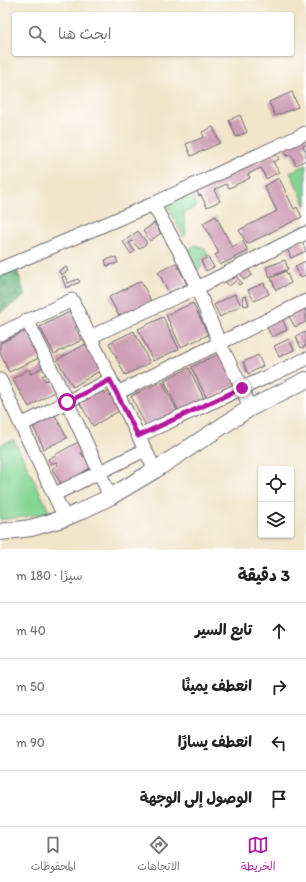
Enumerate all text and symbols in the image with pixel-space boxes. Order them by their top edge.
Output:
search box [12,12,294,56]
icon: search [26,23,48,45]
text: ابحث هنا [58,25,112,43]
route end [233,379,251,397]
route start [58,393,76,411]
map controls [258,466,294,538]
button: locate [258,466,294,502]
button: layers [258,502,294,538]
text: 3 دقيقة [238,565,290,585]
text: سيرًا · 180 m [16,568,83,583]
icon: ahead [268,620,290,642]
text: تابع السير [195,621,252,639]
text: 40 m [16,623,46,638]
icon: right [268,676,290,698]
text: انعطف يمينًا [182,677,252,695]
text: 50 m [16,679,45,694]
icon: left [268,732,290,754]
text: انعطف يسارًا [178,733,252,751]
text: 90 m [16,735,45,750]
icon: arrive [268,788,290,810]
text: الوصول إلى الوجهة [140,789,252,807]
tab: المحفوظات [31,834,76,876]
tab: الاتجاهات [137,834,180,876]
tab: الخريطة [241,834,275,876]

